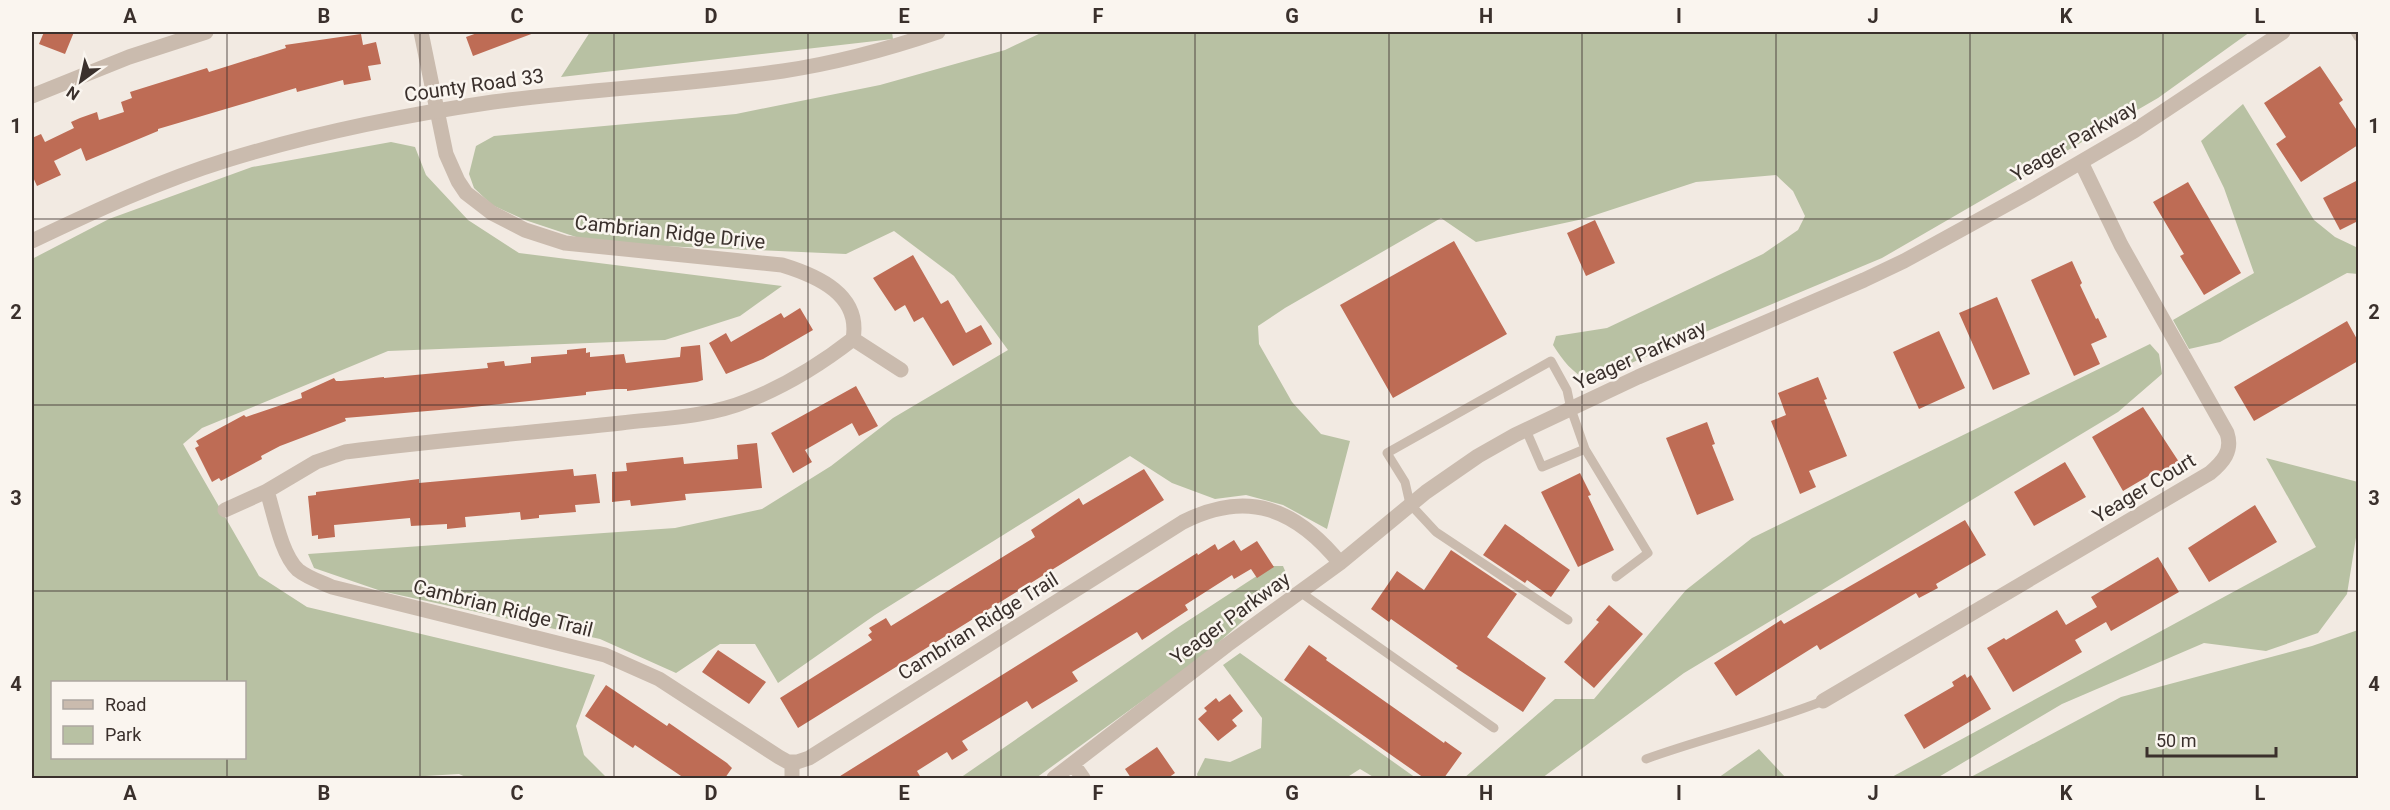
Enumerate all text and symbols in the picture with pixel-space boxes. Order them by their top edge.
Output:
text: A [123,4,137,28]
text: B [318,4,330,28]
text: C [510,4,524,28]
text: D [705,4,718,28]
text: E [898,4,910,28]
text: F [1093,4,1104,28]
text: G [1285,4,1299,28]
text: H [1479,4,1493,28]
text: I [1676,4,1682,28]
text: J [1867,4,1879,28]
text: K [2060,4,2073,28]
text: L [2255,4,2266,28]
north arrow [51,51,111,111]
street label: County Road 33 [403,63,545,107]
text: N [63,82,83,104]
street label: Yeager Parkway [2007,95,2142,187]
text: 1 [10,114,22,138]
text: 1 [2368,114,2380,138]
street label: Cambrian Ridge Drive [574,210,766,254]
text: 2 [10,300,22,324]
text: 2 [2368,300,2380,324]
street label: Yeager Parkway [1570,315,1710,395]
street label: Yeager Court [2088,448,2200,528]
text: 3 [10,486,22,510]
text: 3 [2368,486,2380,510]
street label: Yeager Parkway [1166,566,1295,669]
street label: Cambrian Ridge Trail [894,567,1062,685]
street label: Cambrian Ridge Trail [411,574,595,642]
text: 4 [10,672,22,696]
text: 4 [2368,672,2380,696]
legend [51,681,246,759]
text: Road [105,694,146,715]
scale bar [2147,720,2276,758]
text: Park [105,724,142,745]
text: 50 m [2156,730,2196,751]
text: A [123,781,137,805]
text: B [318,781,330,805]
text: C [510,781,524,805]
text: D [705,781,718,805]
text: E [898,781,910,805]
text: F [1093,781,1104,805]
text: G [1285,781,1299,805]
text: H [1479,781,1493,805]
text: I [1676,781,1682,805]
text: J [1867,781,1879,805]
text: K [2060,781,2073,805]
text: L [2255,781,2266,805]

